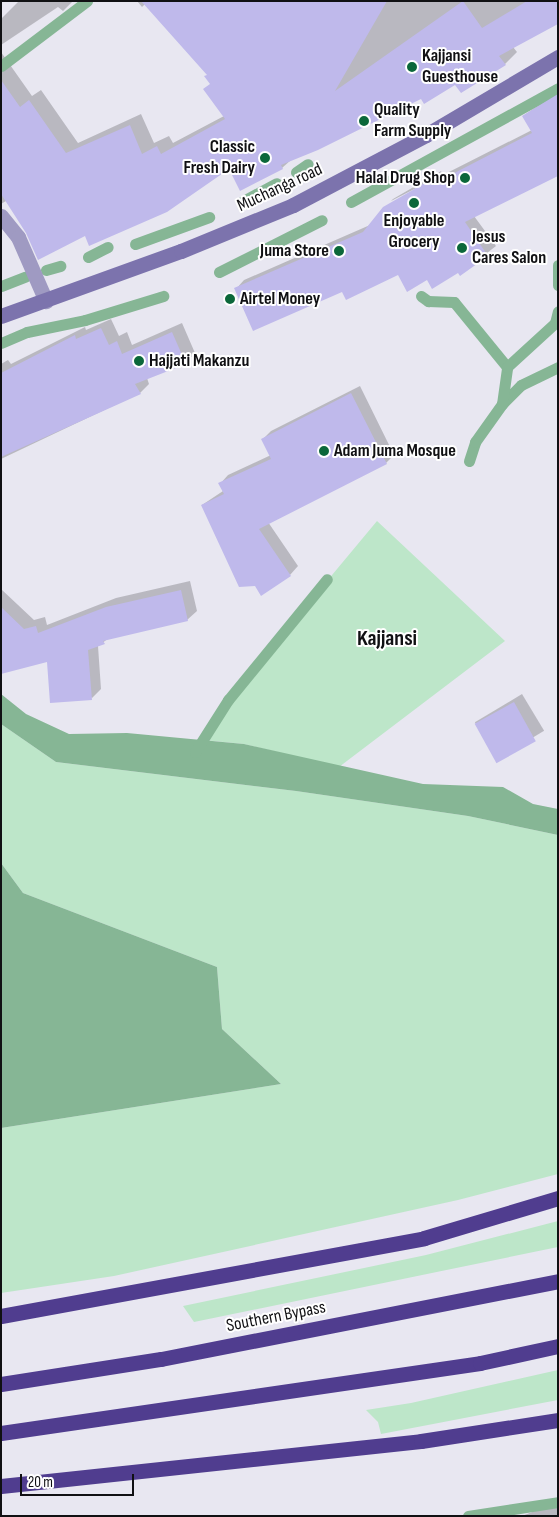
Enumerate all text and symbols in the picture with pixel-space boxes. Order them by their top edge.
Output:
place label: Kajjansi Guesthouse [422,46,498,88]
marker: Kajjansi Guesthouse [406,61,418,73]
place label: Quality Farm Supply [374,100,451,142]
marker: Quality Farm Supply [358,115,370,127]
place label: Classic Fresh Dairy [183,137,255,180]
marker: Classic Fresh Dairy [259,152,271,164]
street label: Muchanga road [234,159,326,217]
place label: Halal Drug Shop [356,167,455,189]
marker: Halal Drug Shop [459,172,471,184]
marker: Enjoyable Grocery [408,197,420,209]
place label: Enjoyable Grocery [384,211,444,253]
place label: Jesus Cares Salon [472,227,546,270]
place label: Juma Store [260,240,329,262]
marker: Jesus Cares Salon [456,242,468,254]
marker: Juma Store [333,245,345,257]
place label: Airtel Money [240,288,320,310]
marker: Airtel Money [224,293,236,305]
place label: Hajjati Makanzu [149,350,249,372]
marker: Hajjati Makanzu [133,355,145,367]
place label: Adam Juma Mosque [334,440,456,462]
marker: Adam Juma Mosque [318,445,330,457]
district label: Kajjansi [357,626,417,652]
street label: Southern Bypass [224,1297,328,1337]
scale bar [22,1464,136,1496]
text: 20 m [28,1473,53,1492]

